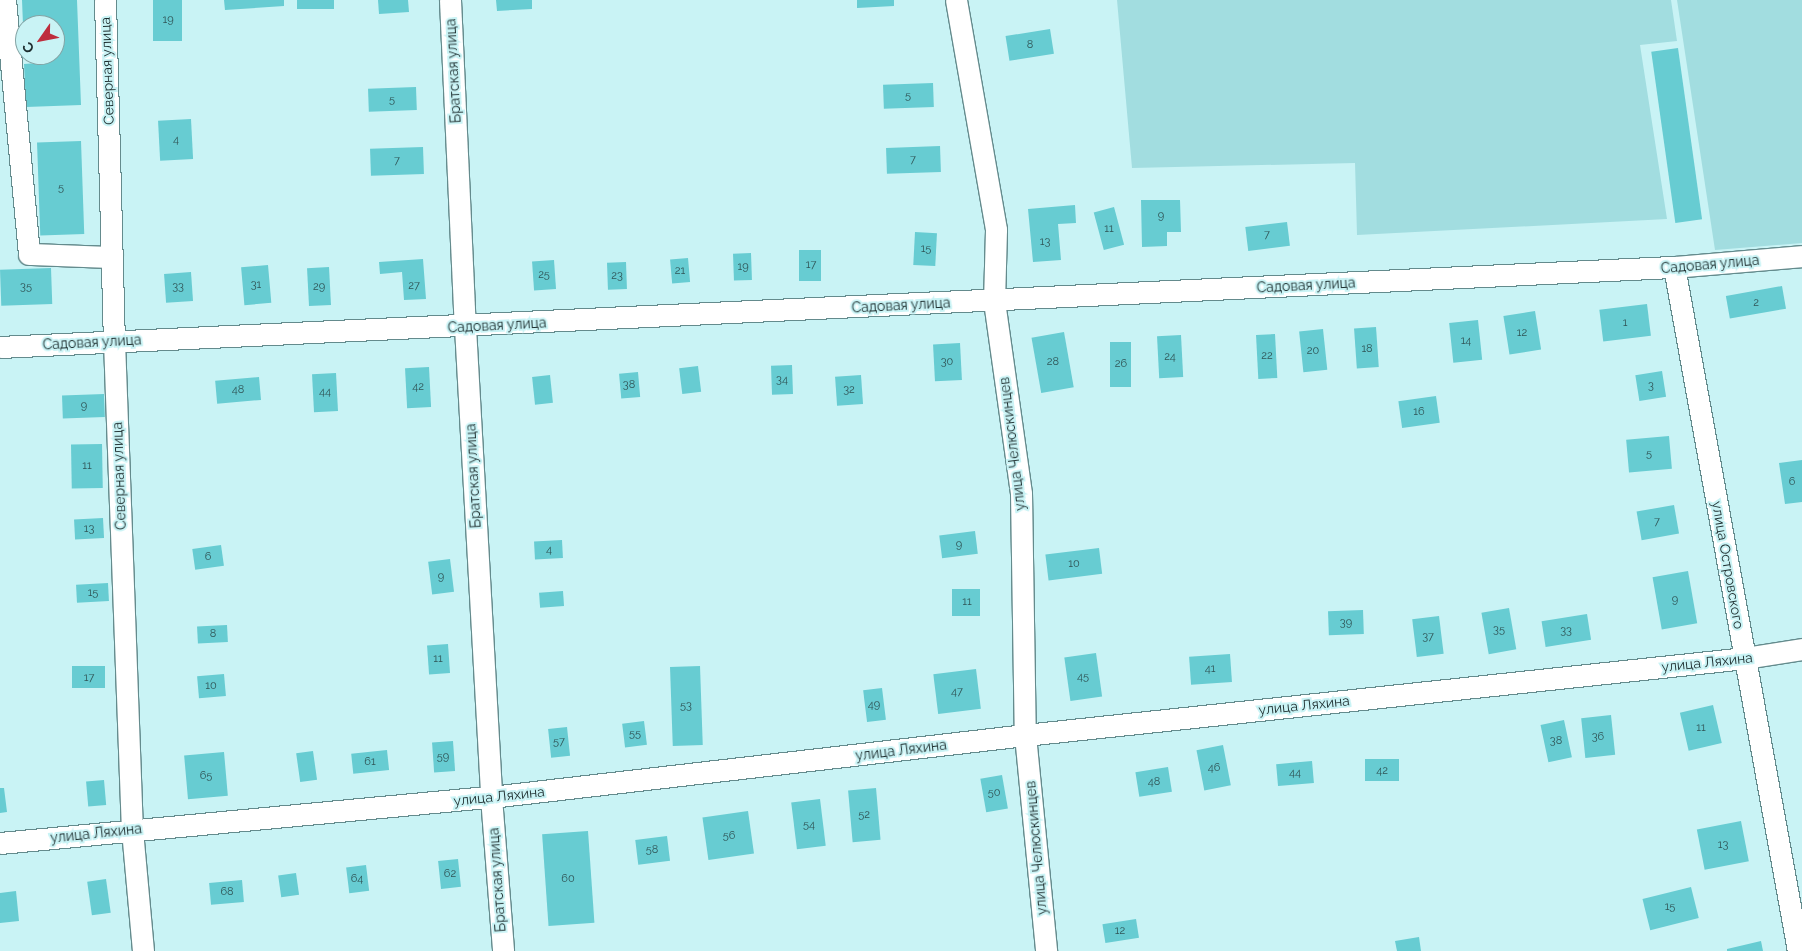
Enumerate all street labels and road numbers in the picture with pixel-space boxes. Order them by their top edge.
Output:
street label: Северная улица [97,17,117,125]
street label: Братская улица [442,18,464,124]
street label: Садовая улица [1660,251,1760,277]
street label: Садовая улица [1256,274,1356,296]
street label: Садовая улица [851,294,951,316]
street label: Садовая улица [447,314,547,336]
street label: Садовая улица [42,331,142,353]
street label: улица Челюскинцев [995,376,1029,512]
street label: Северная улица [109,422,129,530]
street label: Братская улица [462,423,484,529]
street label: улица Островского [1708,500,1748,630]
street label: улица Ляхина [1660,649,1754,675]
street label: улица Ляхина [1257,692,1351,718]
street label: улица Ляхина [854,736,948,764]
street label: улица Челюскинцев [1022,780,1050,916]
street label: улица Ляхина [452,783,546,809]
street label: улица Ляхина [49,820,143,846]
street label: Братская улица [485,827,509,933]

